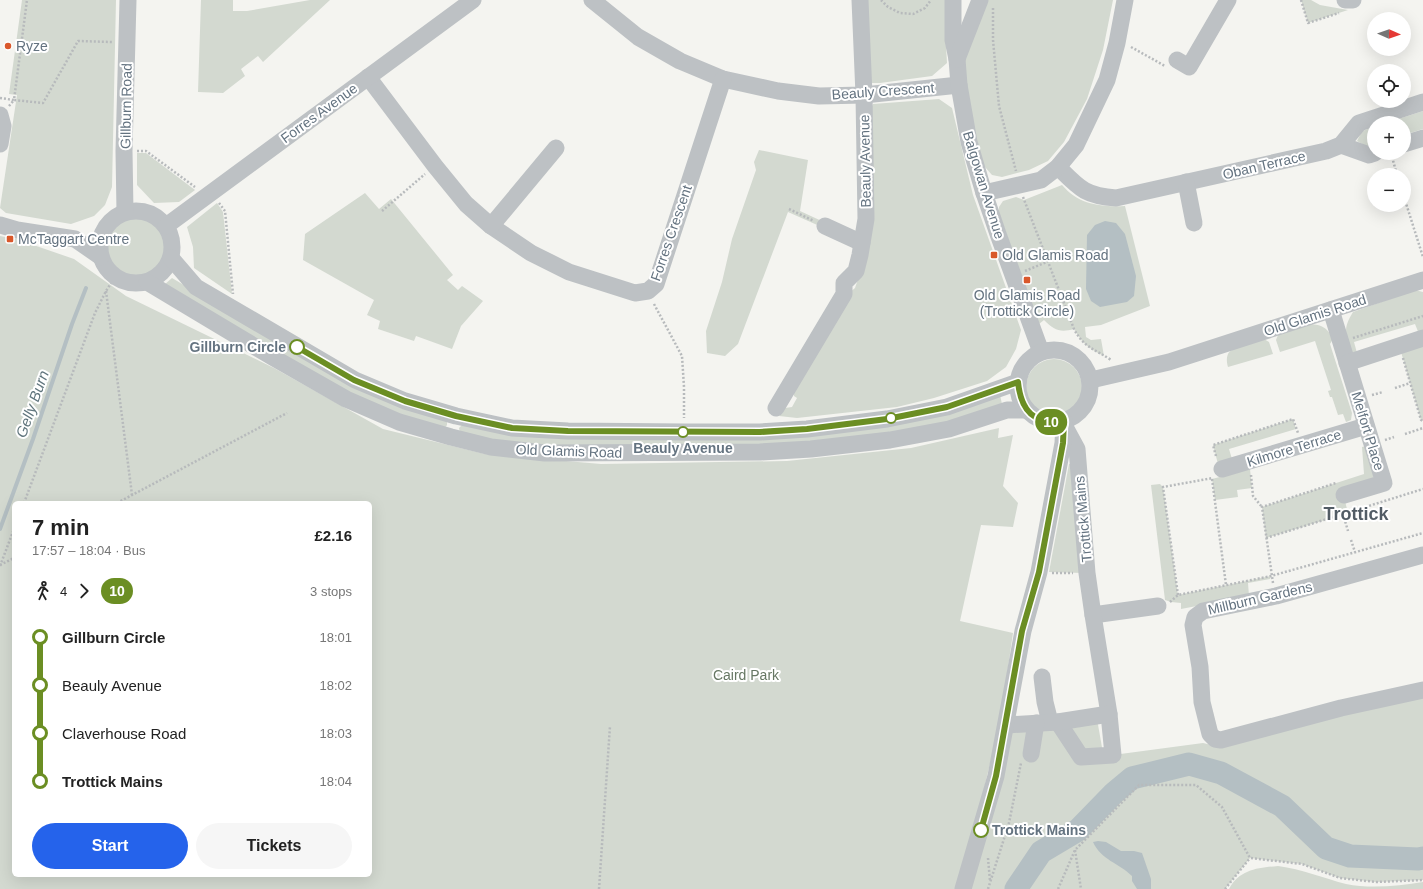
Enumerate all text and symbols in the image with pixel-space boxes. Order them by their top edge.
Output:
north arrow [1367,12,1411,56]
map controls [1367,12,1411,212]
place label: Ryze [16,38,48,54]
marker: Ryze [3,41,13,51]
street label: Gillburn Road [117,63,135,149]
button: locate [1367,64,1411,108]
street label: Beauly Crescent [831,79,935,103]
street label: Forres Avenue [278,80,361,146]
street label: Beauly Avenue [856,114,874,208]
button: + [1367,116,1411,160]
street label: Balgowan Avenue [960,129,1008,241]
street label: Oban Terrace [1221,148,1307,182]
button: − [1367,168,1411,212]
street label: Forres Crescent [647,183,695,283]
place label: McTaggart Centre [18,231,129,247]
marker: McTaggart Centre [5,234,15,244]
place label: Old Glamis Road [1002,247,1109,263]
marker: Old Glamis Road [989,250,999,260]
marker: Old Glamis Road (Trottick Circle) [1022,275,1032,285]
place label: Old Glamis Road (Trottick Circle) [974,287,1080,319]
street label: Old Glamis Road [1262,291,1368,339]
place label: Gillburn Circle [190,339,286,355]
marker: Gillburn Circle [289,339,305,355]
water label: Gelly Burn [12,368,52,440]
street label: Melfort Place [1348,390,1388,473]
line badge: 10 [1033,409,1069,435]
unlabelled marker [885,412,897,424]
text: 10 [1043,414,1059,430]
marker: Beauly Avenue [677,426,689,438]
street label: Kilmore Terrace [1245,426,1343,470]
place label: Beauly Avenue [633,440,733,456]
street label: Old Glamis Road [515,441,623,461]
street label: Trottick Mains [1071,475,1095,563]
district label: Trottick [1323,504,1389,524]
text: 7 min [32,515,89,540]
text: £2.16 [314,527,352,544]
text: 17:57 – 18:04 · Bus [32,543,145,558]
street label: Millburn Gardens [1206,578,1314,618]
icon: walk [32,580,54,602]
icon: forward [73,580,95,602]
text: 10 [109,583,125,599]
text: 4 [60,584,67,599]
text: 3 stops [310,584,352,599]
text: Gillburn Circle [62,629,165,646]
text: 18:01 [319,630,352,645]
park label: Caird Park [713,667,780,683]
text: Beauly Avenue [62,677,162,694]
text: 18:02 [319,678,352,693]
text: Claverhouse Road [62,725,186,742]
text: 18:03 [319,726,352,741]
text: Trottick Mains [62,773,163,790]
text: 18:04 [319,774,352,789]
marker: Trottick Mains [973,822,989,838]
place label: Trottick Mains [992,822,1086,838]
button: Start [32,823,188,869]
button: Tickets [196,823,352,869]

